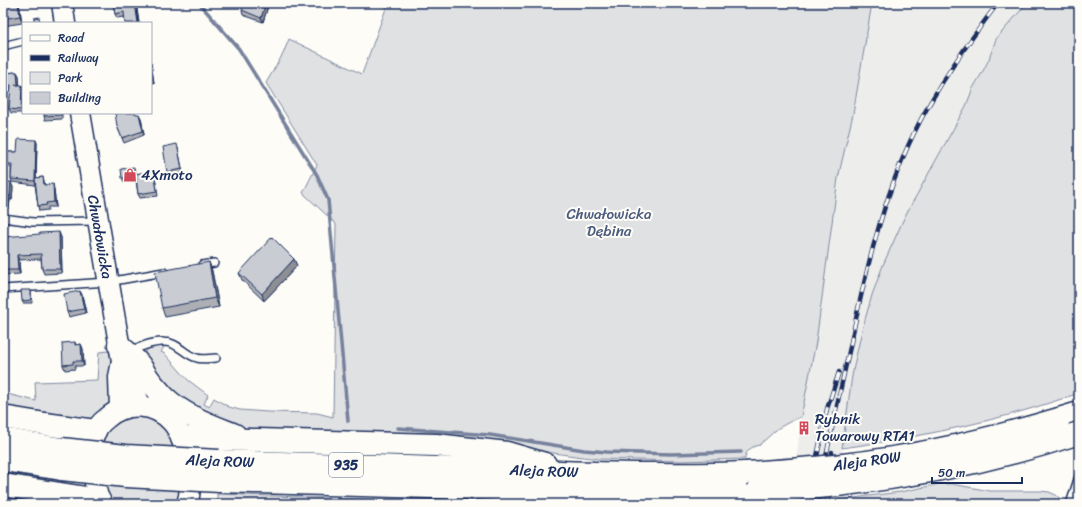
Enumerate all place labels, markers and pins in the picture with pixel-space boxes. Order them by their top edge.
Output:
place label: 4Xmoto [141,162,193,188]
shop icon: 4Xmoto [122,167,138,183]
place label: Rybnik Towarowy RTA1 [815,406,915,449]
building icon: Rybnik Towarowy RTA1 [796,420,812,436]

